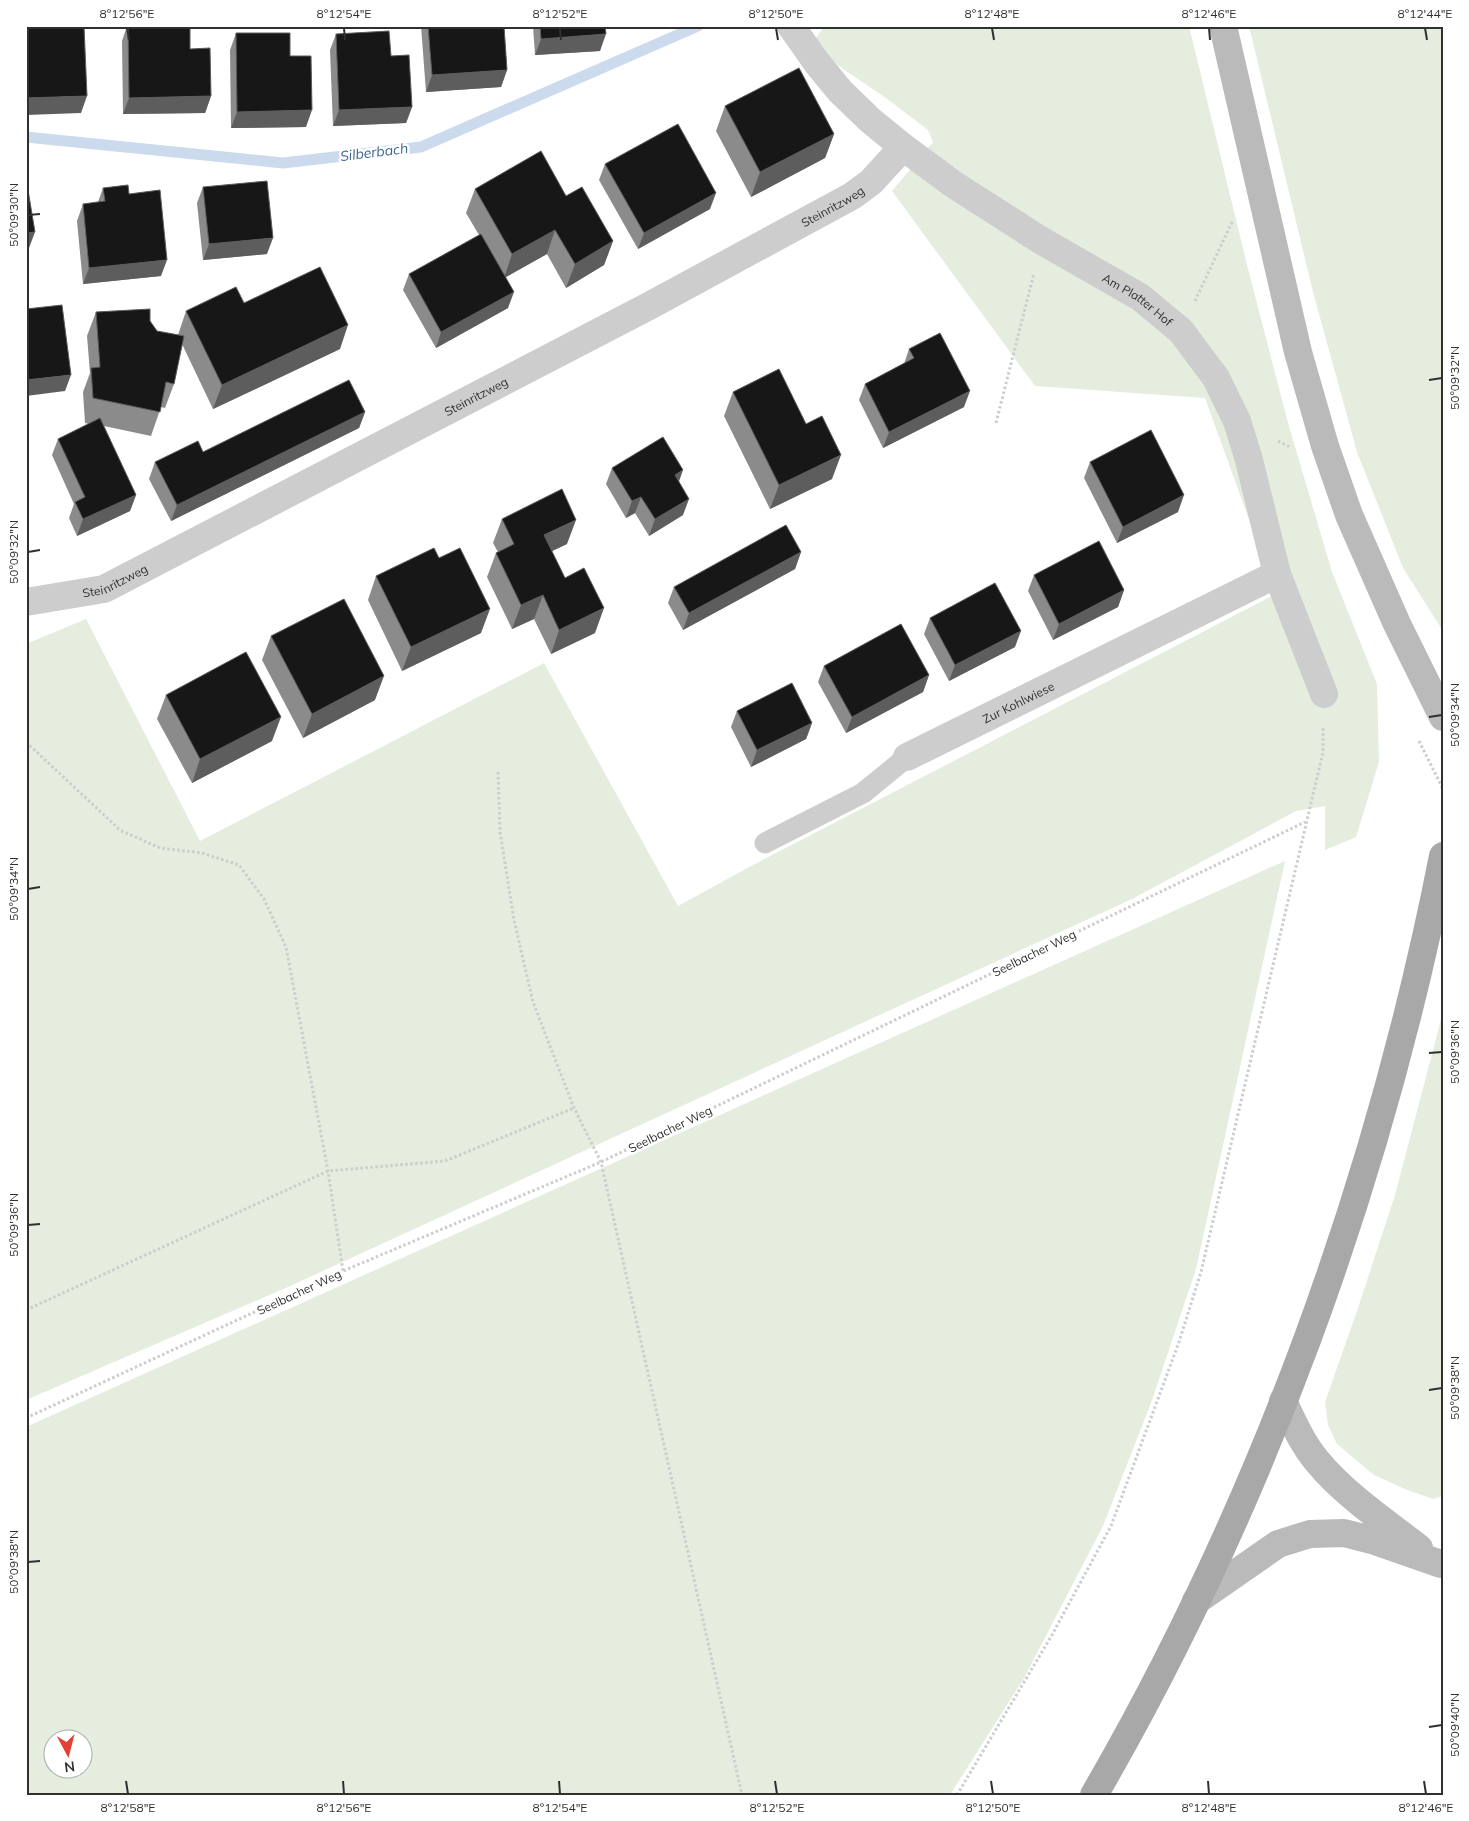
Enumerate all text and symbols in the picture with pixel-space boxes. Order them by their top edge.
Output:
text: 8°12'56"E [100,6,154,21]
text: 8°12'54"E [317,6,371,21]
text: 8°12'52"E [533,6,587,21]
text: 8°12'50"E [749,6,803,21]
text: 8°12'48"E [965,6,1019,21]
text: 8°12'46"E [1182,6,1236,21]
text: 8°12'44"E [1398,6,1452,21]
water label: Silberbach [339,139,409,165]
street label: Steinritzweg [798,182,867,230]
text: 50°09'30"N [6,183,21,247]
street label: Am Platter Hof [1100,270,1177,329]
text: 50°09'32"N [1447,346,1462,410]
street label: Steinritzweg [441,373,510,419]
text: 50°09'32"N [6,520,21,584]
street label: Steinritzweg [81,560,150,600]
street label: Zur Kohlwiese [980,678,1056,726]
text: 50°09'34"N [1447,683,1462,747]
text: 50°09'34"N [6,857,21,921]
street label: Seelbacher Weg [990,926,1078,980]
text: 50°09'36"N [1447,1020,1462,1084]
street label: Seelbacher Weg [626,1102,714,1156]
text: 50°09'36"N [6,1193,21,1257]
street label: Seelbacher Weg [255,1266,343,1318]
text: 50°09'38"N [1447,1356,1462,1420]
text: 50°09'38"N [6,1530,21,1594]
text: 50°09'40"N [1447,1693,1462,1757]
north arrow [42,1728,92,1778]
text: N [63,1757,76,1776]
text: 8°12'58"E [101,1800,155,1815]
text: 8°12'56"E [317,1800,371,1815]
text: 8°12'54"E [533,1800,587,1815]
text: 8°12'52"E [750,1800,804,1815]
text: 8°12'50"E [966,1800,1020,1815]
text: 8°12'48"E [1182,1800,1236,1815]
text: 8°12'46"E [1399,1800,1453,1815]

